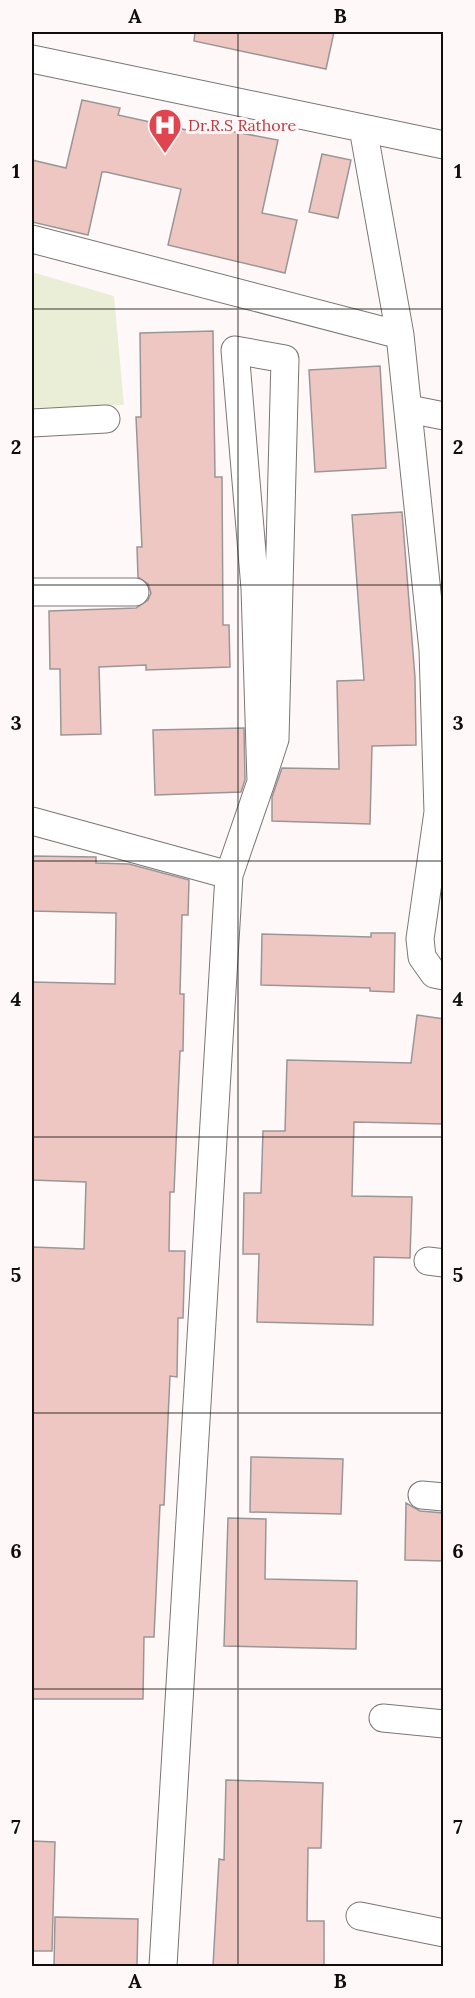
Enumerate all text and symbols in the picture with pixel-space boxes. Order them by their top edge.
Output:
text: A [128,3,142,28]
text: B [333,3,347,28]
hospital icon: Dr.R.S Rathore [147,107,183,154]
place label: Dr.R.S Rathore [188,115,297,135]
text: 1 [12,158,20,183]
text: 1 [454,158,462,183]
text: 2 [11,434,21,459]
text: 2 [453,434,463,459]
text: 3 [10,710,22,735]
text: 3 [452,710,464,735]
text: 4 [11,986,22,1011]
text: 4 [453,986,464,1011]
text: 5 [11,1262,22,1287]
text: 5 [453,1262,464,1287]
text: 6 [10,1538,22,1563]
text: 6 [452,1538,464,1563]
text: 7 [11,1814,21,1839]
text: 7 [453,1814,463,1839]
text: A [128,1968,142,1993]
text: B [333,1968,347,1993]

